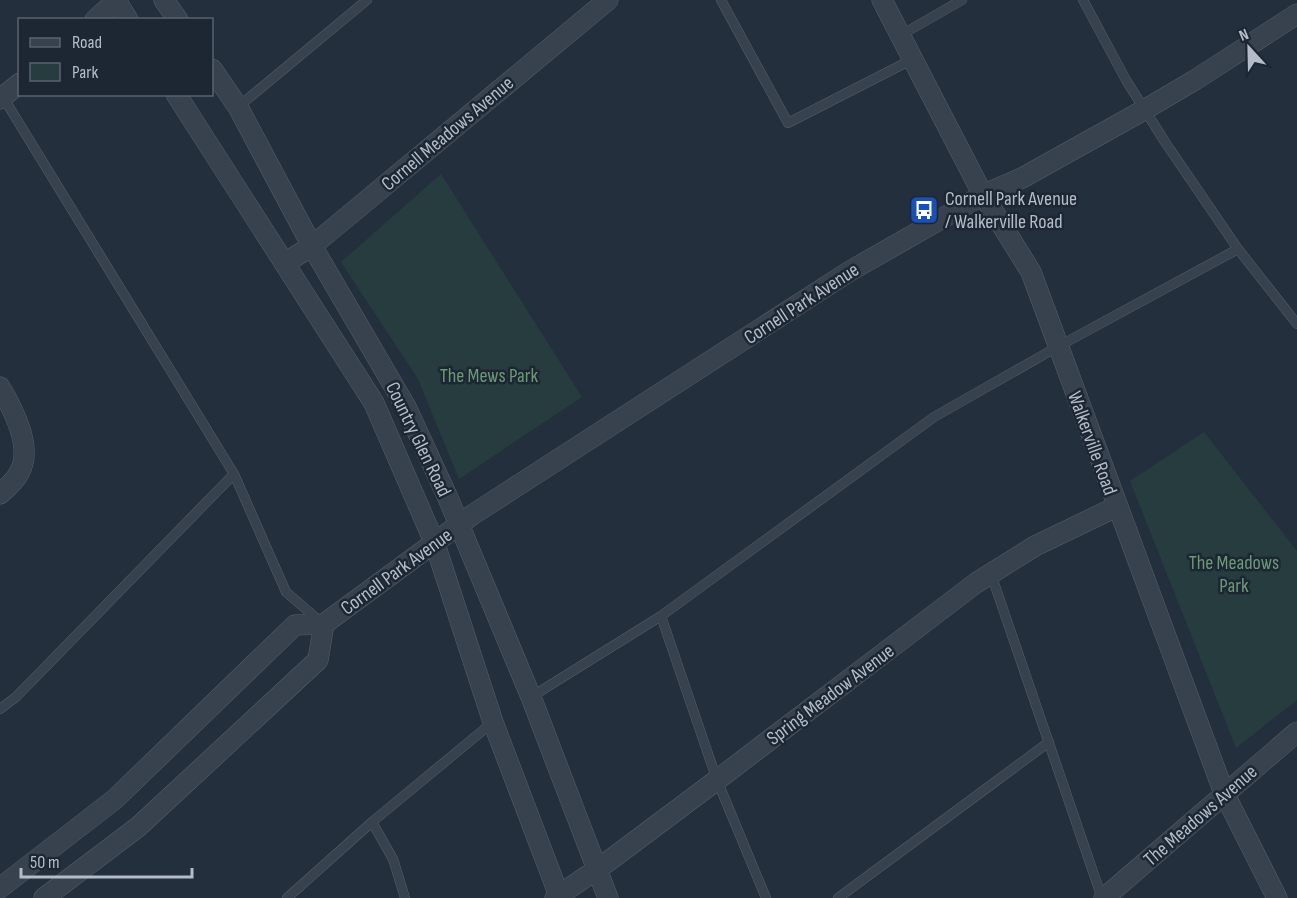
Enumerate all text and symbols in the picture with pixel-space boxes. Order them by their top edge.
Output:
legend [18,18,213,96]
north arrow [1219,18,1279,78]
text: N [1236,25,1251,46]
text: Road [72,32,102,53]
text: Park [72,62,98,83]
street label: Cornell Meadows Avenue [377,71,519,196]
place label: Cornell Park Avenue / Walkerville Road [945,187,1077,234]
bus stop icon: Cornell Park Avenue / Walkerville Road [908,194,940,226]
street label: Cornell Park Avenue [740,258,863,350]
park label: The Mews Park [440,364,539,388]
street label: Country Glen Road [380,378,456,501]
street label: Walkerville Road [1062,388,1122,498]
street label: Cornell Park Avenue [336,523,457,620]
park label: The Meadows Park [1189,551,1279,598]
street label: Spring Meadow Avenue [762,639,899,751]
street label: The Meadows Avenue [1139,760,1262,872]
scale bar [21,841,192,879]
text: 50 m [30,852,60,873]

